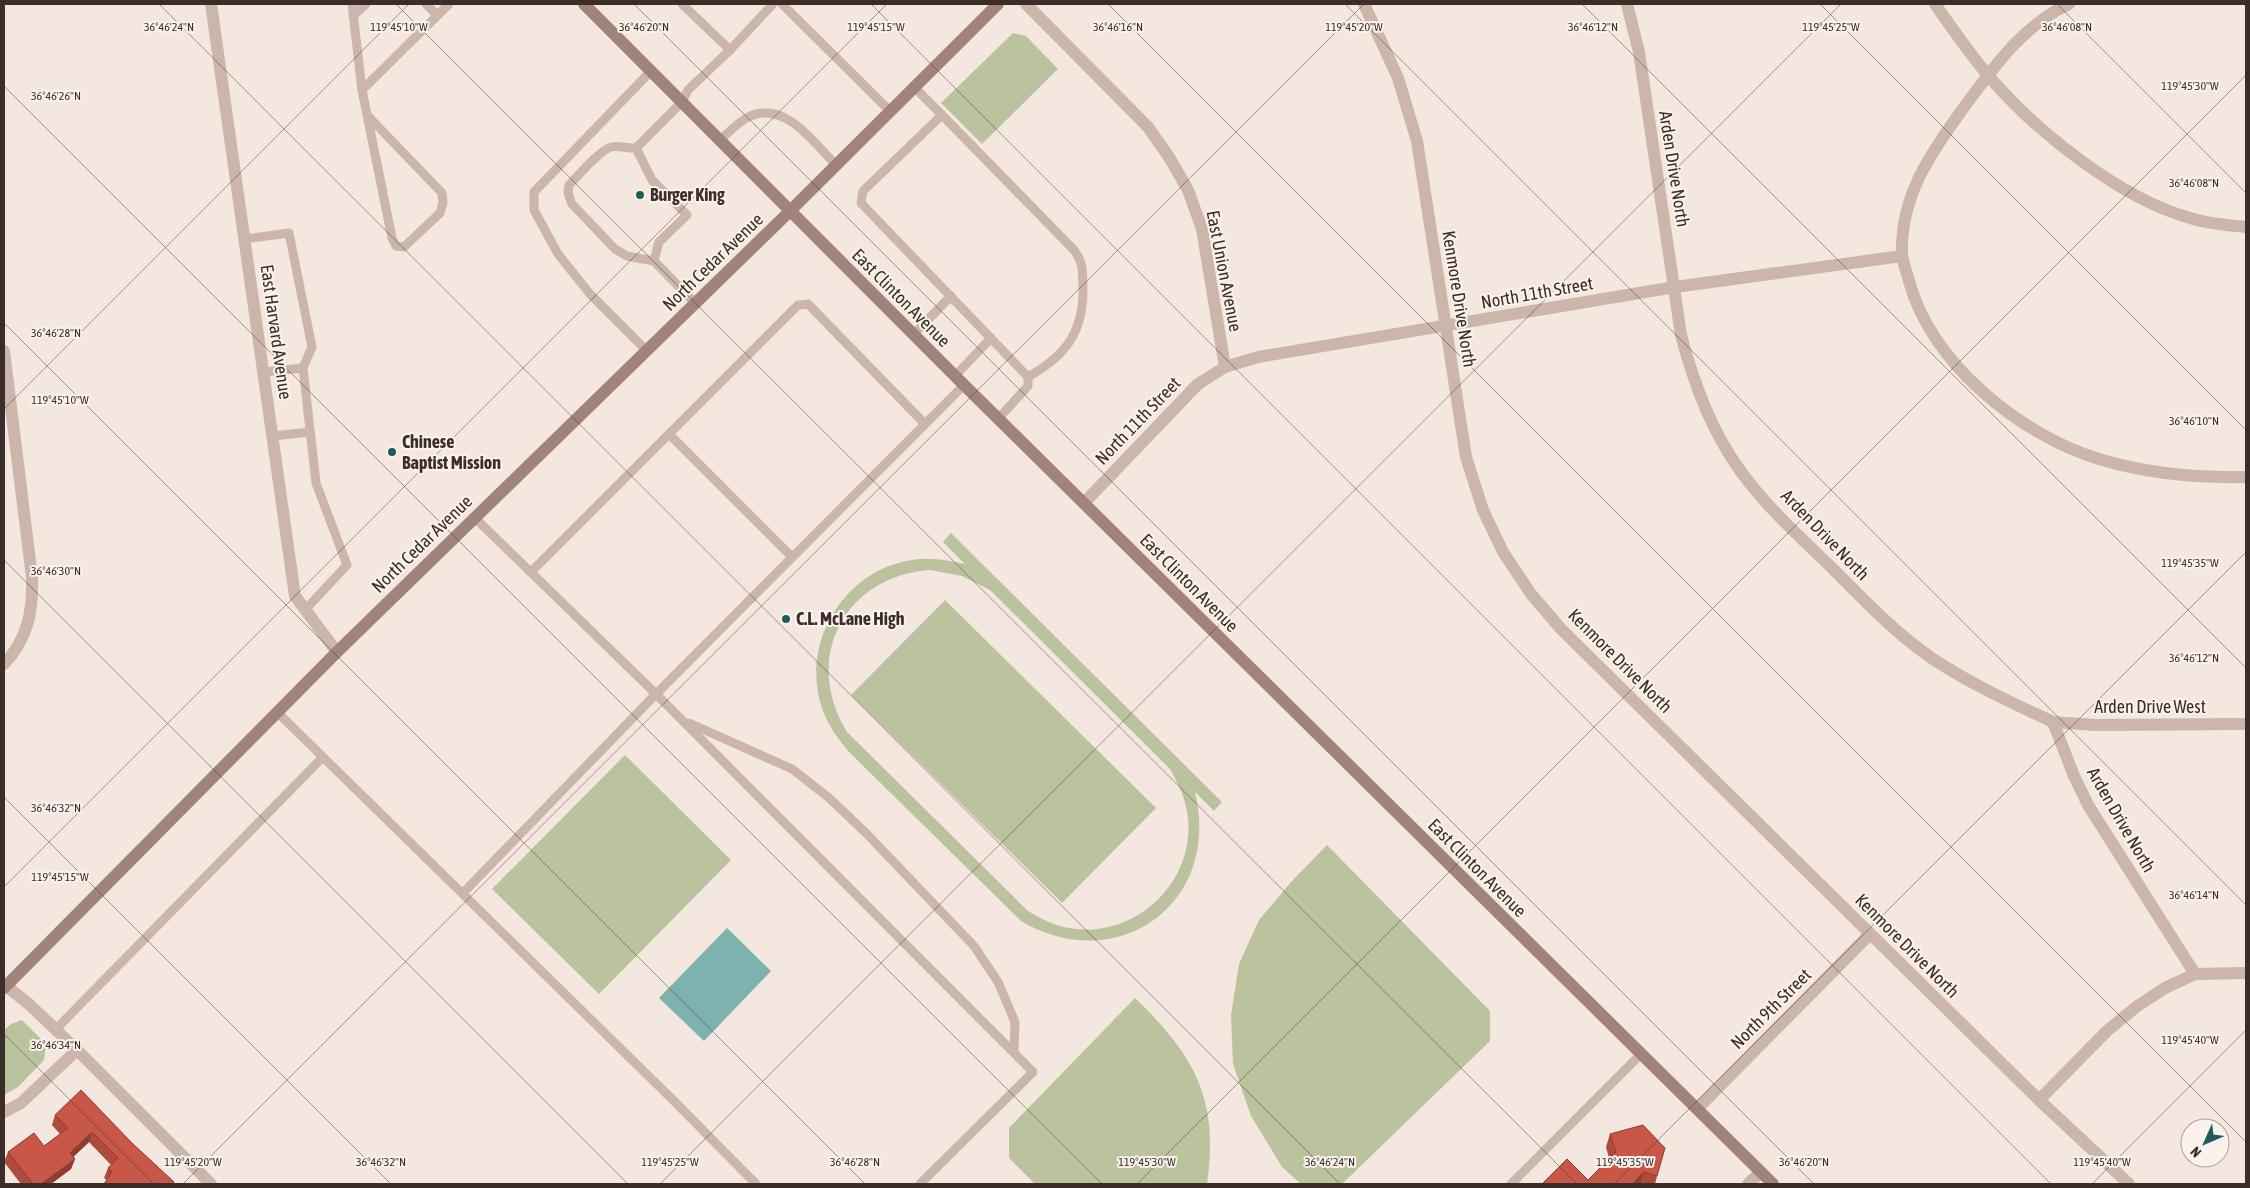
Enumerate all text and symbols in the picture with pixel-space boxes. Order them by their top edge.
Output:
text: 36°46'24"N [144,20,194,34]
text: 119°45'10"W [370,20,428,34]
text: 36°46'20"N [619,20,669,34]
text: 119°45'15"W [847,20,905,34]
text: 36°46'16"N [1093,20,1143,34]
text: 119°45'20"W [1325,20,1383,34]
text: 36°46'12"N [1568,20,1618,34]
text: 119°45'25"W [1802,20,1860,34]
text: 36°46'08"N [2042,20,2092,34]
text: 119°45'30"W [2161,79,2219,93]
text: 36°46'26"N [31,89,81,103]
street label: Arden Drive North [1655,109,1694,229]
text: 36°46'08"N [2169,176,2219,190]
place label: Burger King [650,184,725,205]
marker: Burger King [634,189,646,201]
street label: North Cedar Avenue [658,208,767,315]
street label: East Union Avenue [1202,209,1247,333]
street label: Kenmore Drive North [1438,229,1481,369]
street label: East Clinton Avenue [848,244,955,351]
street label: East Harvard Avenue [257,263,296,401]
street label: North 11th Street [1479,272,1595,313]
text: 36°46'28"N [31,326,81,340]
street label: North 11th Street [1091,373,1185,469]
text: 119°45'10"W [31,393,89,407]
text: 36°46'10"N [2169,414,2219,428]
place label: Chinese Baptist Mission [402,431,501,473]
marker: Chinese Baptist Mission [386,446,398,458]
street label: Arden Drive North [1777,485,1874,584]
street label: North Cedar Avenue [367,490,476,597]
street label: East Clinton Avenue [1136,529,1243,636]
text: 119°45'35"W [2161,556,2219,570]
text: 36°46'30"N [31,564,81,578]
street label: Kenmore Drive North [1564,604,1677,717]
place label: C.L. McLane High [796,608,905,629]
marker: C.L. McLane High [780,613,792,625]
text: 36°46'12"N [2169,651,2219,665]
street label: Arden Drive West [2094,696,2206,717]
street label: Arden Drive North [2083,764,2160,876]
text: 36°46'32"N [31,801,81,815]
street label: East Clinton Avenue [1424,814,1531,921]
text: 119°45'15"W [31,870,89,884]
text: 36°46'14"N [2169,888,2219,902]
street label: Kenmore Drive North [1851,889,1964,1002]
street label: North 9th Street [1726,964,1815,1053]
text: 119°45'40"W [2161,1033,2219,1047]
text: 36°46'34"N [31,1038,81,1052]
north arrow [2180,1118,2230,1168]
text: N [2187,1144,2204,1161]
text: 119°45'20"W [164,1155,222,1169]
text: 36°46'32"N [356,1155,406,1169]
text: 119°45'25"W [641,1155,699,1169]
text: 36°46'28"N [830,1155,880,1169]
text: 119°45'30"W [1118,1155,1176,1169]
text: 36°46'24"N [1305,1155,1355,1169]
text: 119°45'35"W [1596,1155,1654,1169]
text: 36°46'20"N [1779,1155,1829,1169]
text: 119°45'40"W [2073,1155,2131,1169]

